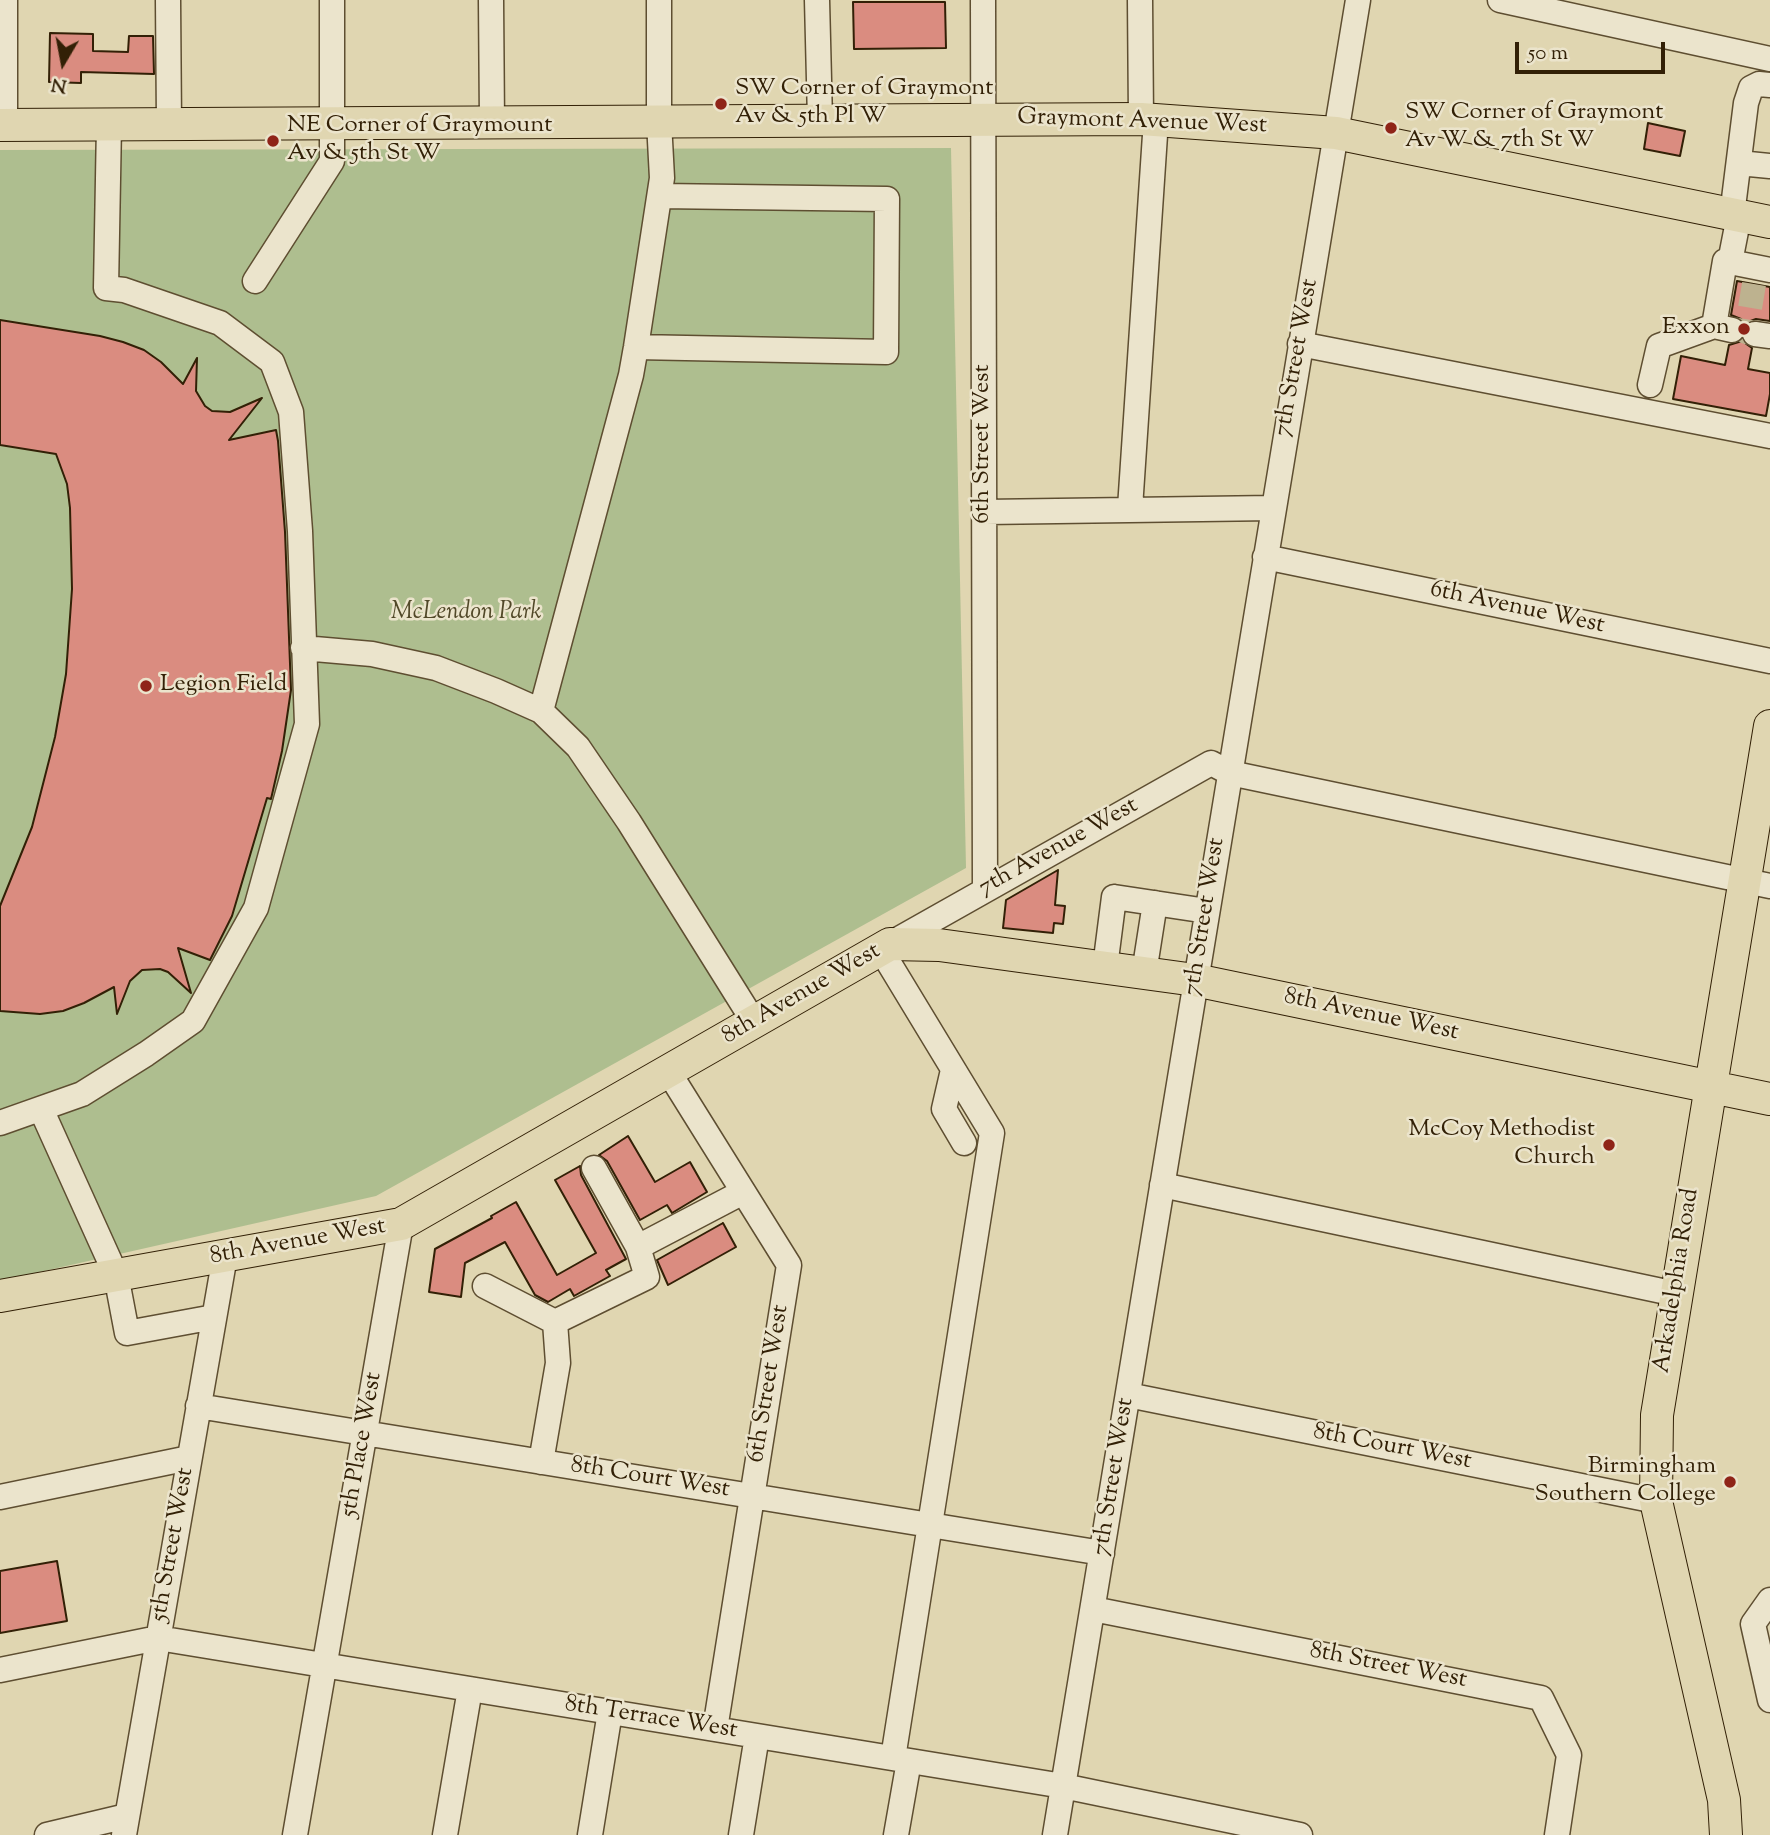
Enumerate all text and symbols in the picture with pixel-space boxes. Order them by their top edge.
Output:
north arrow [28,28,98,98]
scale bar [1518,28,1668,72]
text: 50 m [1528,39,1568,69]
text: N [49,70,69,99]
place label: SW Corner of Graymont Av & 5th Pl W [735,76,993,132]
marker: SW Corner of Graymont Av & 5th Pl W [713,96,729,112]
place label: SW Corner of Graymont Av W & 7th St W [1405,100,1663,156]
street label: Graymont Avenue West [1017,104,1267,142]
place label: NE Corner of Graymount Av & 5th St W [287,113,552,169]
marker: SW Corner of Graymont Av W & 7th St W [1383,120,1399,136]
marker: NE Corner of Graymount Av & 5th St W [265,133,281,149]
street label: 7th Street West [1270,277,1326,439]
place label: Exxon [1662,315,1730,343]
marker: Exxon [1736,321,1752,337]
street label: 6th Street West [970,364,998,524]
street label: 6th Avenue West [1427,576,1607,642]
park label: McLendon Park [391,600,541,628]
place label: Legion Field [160,672,287,700]
marker: Legion Field [138,678,154,694]
street label: 7th Avenue West [974,792,1144,904]
street label: 7th Street West [1179,836,1233,998]
street label: 8th Avenue West [718,938,886,1052]
street label: 8th Avenue West [1281,983,1461,1049]
place label: McCoy Methodist Church [1408,1117,1595,1173]
marker: McCoy Methodist Church [1601,1137,1617,1153]
street label: Arkadelphia Road [1649,1187,1707,1375]
street label: 8th Avenue West [208,1213,388,1273]
street label: 6th Street West [743,1303,797,1465]
street label: 5th Place West [336,1370,390,1520]
street label: 7th Street West [1088,1396,1142,1558]
street label: 8th Court West [1310,1419,1474,1477]
street label: 8th Court West [568,1452,732,1506]
place label: Birmingham Southern College [1534,1454,1716,1510]
street label: 5th Street West [146,1466,202,1624]
marker: Birmingham Southern College [1722,1474,1738,1490]
street label: 8th Street West [1307,1638,1469,1696]
street label: 8th Terrace West [563,1691,739,1747]

